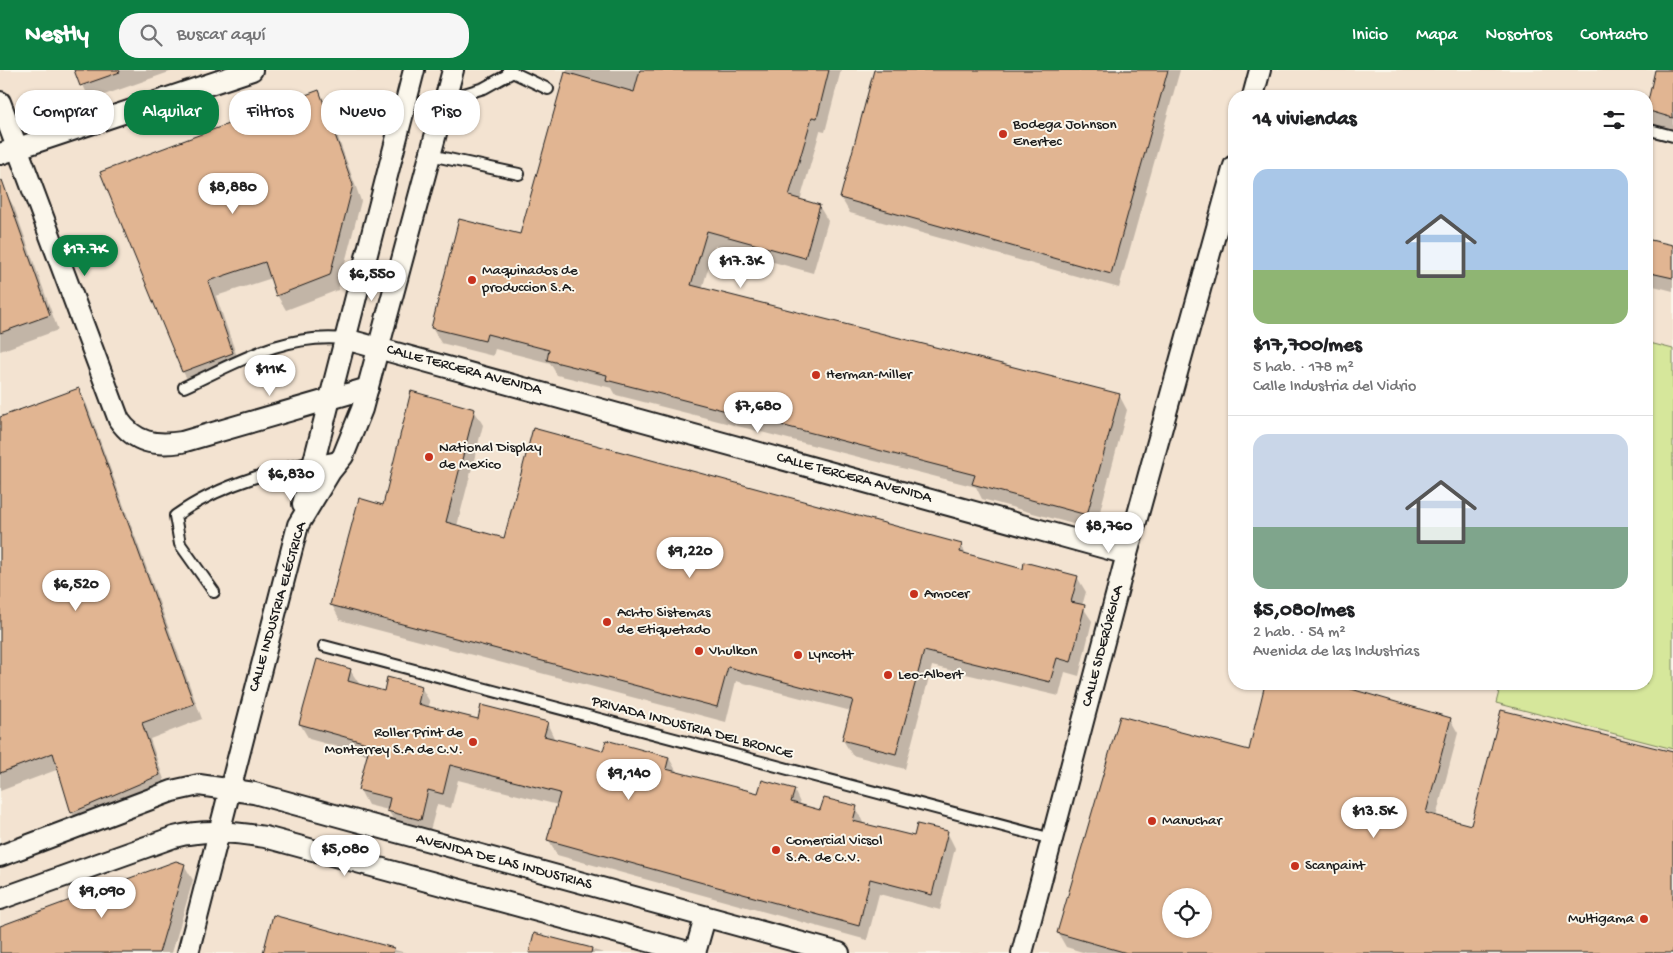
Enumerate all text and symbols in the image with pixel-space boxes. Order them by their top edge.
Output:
search box [119,13,469,58]
text: Nestly [25,21,89,50]
icon: search [137,21,165,49]
text: Buscar aquí [177,24,266,47]
text: Inicio [1352,25,1388,46]
text: Mapa [1416,25,1457,46]
text: Nosotros [1485,25,1552,46]
text: Contacto [1580,25,1648,46]
chip: Comprar [15,90,114,135]
chip: Alquilar [124,90,219,135]
chip: Filtros [229,90,311,135]
chip: Nuevo [321,90,404,135]
chip: Piso [414,90,480,135]
icon: filters [1600,106,1628,134]
text: 14 viviendas [1253,108,1357,133]
place label: Bodega Johnson Enertec [1012,116,1117,151]
marker: Bodega Johnson Enertec [997,128,1009,140]
pin: $8,880 [192,172,274,215]
text: $8,880 [209,179,257,198]
icon: home [1396,201,1486,291]
pin: $17.7K [44,234,126,277]
text: $17.7K [63,241,107,260]
pin: $17.3K [700,246,782,289]
text: $17.3K [719,253,763,272]
pin: $6,550 [331,260,413,302]
place label: Maquinados de produccion S.A. [481,262,578,297]
text: $6,550 [349,266,395,285]
marker: Maquinados de produccion S.A. [466,274,478,286]
text: $17,700/mes [1253,334,1362,359]
street label: CALLE TERCERA AVENIDA [384,341,545,400]
pin: $11K [240,354,300,397]
text: 5 hab. · 178 m² [1253,359,1354,378]
text: $11K [256,361,284,380]
place label: Herman-Miller [826,366,913,384]
marker: Herman-Miller [810,369,822,381]
text: Calle Industria del Vidrio [1253,378,1416,397]
pin: $7,680 [717,392,799,434]
text: $7,680 [735,398,781,417]
place label: National Display de Mexico [439,439,542,474]
street label: CALLE TERCERA AVENIDA [774,449,935,508]
marker: National Display de Mexico [423,451,435,463]
pin: $6,830 [250,460,332,502]
text: $6,830 [268,466,314,485]
icon: home [1396,467,1486,557]
pin: $8,760 [1068,512,1150,554]
text: $8,760 [1086,518,1132,537]
street label: CALLE INDUSTRIA ELÉCTRICA [245,519,311,694]
pin: $9,220 [649,536,731,579]
text: $9,220 [668,543,713,562]
pin: $6,520 [35,570,117,612]
text: $6,520 [53,576,99,595]
street label: CALLE SIDERÚRGICA [1078,582,1128,709]
place label: Amocer [924,585,971,603]
marker: Amocer [908,588,920,600]
text: $5,080/mes [1253,599,1354,624]
place label: Achto Sistemas de Etiquetado [617,604,711,639]
marker: Achto Sistemas de Etiquetado [601,616,613,628]
text: 2 hab. · 54 m² [1253,624,1346,643]
place label: Vhulkon [708,642,757,660]
text: Avenida de las Industrias [1253,643,1419,662]
marker: Vhulkon [693,645,705,657]
place label: Lyncott [808,646,855,664]
marker: Lyncott [792,649,804,661]
place label: Leo-Albert [898,666,965,684]
marker: Leo-Albert [882,669,894,681]
street label: PRIVADA INDUSTRIA DEL BRONCE [588,692,795,764]
place label: Roller Print de Monterrey S.A de C.V. [324,724,463,759]
marker: Roller Print de Monterrey S.A de C.V. [467,736,479,748]
pin: $9,140 [588,758,670,801]
text: $9,140 [607,765,651,784]
pin: $13.5K [1333,796,1415,839]
text: $13.5K [1352,803,1396,822]
place label: Manuchar [1162,812,1223,830]
marker: Manuchar [1146,815,1158,827]
street label: AVENIDA DE LAS INDUSTRIAS [414,830,594,894]
place label: Comercial Vicsol S.A. de C.V. [786,832,882,867]
pin: $5,080 [304,834,386,877]
text: $5,080 [321,841,369,860]
marker: Comercial Vicsol S.A. de C.V. [770,844,782,856]
place label: Scanpaint [1305,857,1367,875]
marker: Scanpaint [1289,860,1301,872]
pin: $9,090 [61,876,143,919]
text: $9,090 [79,883,125,902]
map controls [1162,888,1212,938]
button: locate [1162,888,1212,938]
place label: Multigama [1568,910,1635,928]
marker: Multigama [1638,913,1650,925]

